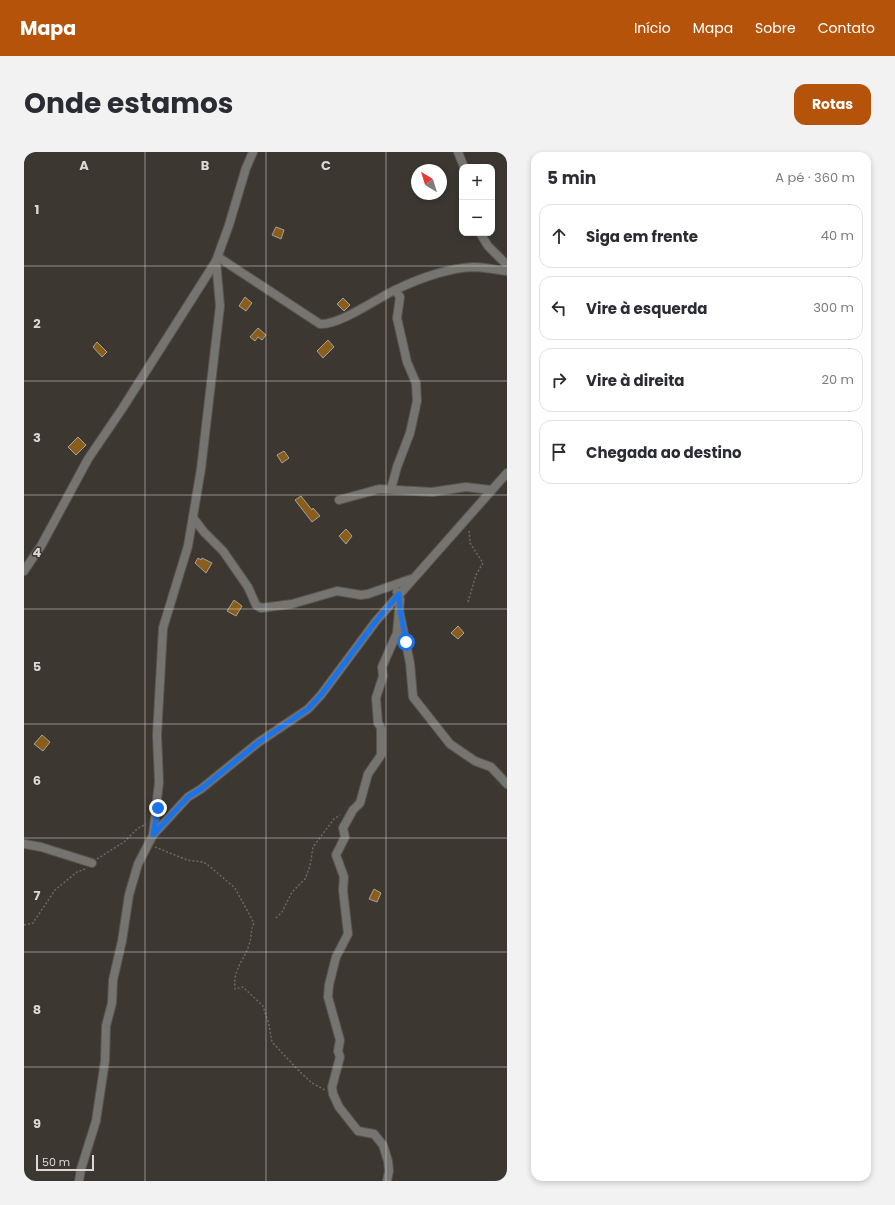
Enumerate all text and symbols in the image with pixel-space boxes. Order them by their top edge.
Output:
text: Mapa [20,15,76,42]
text: Início [634,18,671,38]
text: Mapa [693,18,733,38]
text: Sobre [755,18,796,38]
text: Contato [818,18,875,38]
text: Onde estamos [24,84,233,123]
button: Rotas [794,84,871,125]
text: A [79,156,89,175]
text: B [201,156,210,175]
text: C [321,156,331,175]
north arrow [411,164,447,200]
map controls [459,164,495,236]
button: + [459,164,495,200]
text: 5 min [547,166,596,190]
text: A pé · 360 m [775,168,855,187]
text: 1 [35,200,39,219]
button: − [459,200,495,236]
icon: ahead [548,225,570,247]
text: Siga em frente [586,226,698,247]
text: 40 m [821,226,854,245]
icon: left [548,297,570,319]
text: Vire à esquerda [586,298,708,319]
text: 300 m [813,298,854,317]
text: 2 [33,314,41,333]
icon: right [548,369,570,391]
text: Vire à direita [586,370,685,391]
text: 20 m [821,370,854,389]
text: 3 [33,428,41,447]
icon: arrive [548,441,570,463]
text: Chegada ao destino [586,442,742,463]
text: 4 [33,543,42,562]
route start [397,633,415,651]
text: 5 [33,657,41,676]
text: 6 [33,771,41,790]
route end [149,799,167,817]
text: 7 [34,886,41,905]
text: 8 [33,1000,41,1019]
text: 9 [33,1114,41,1133]
scale bar [36,1153,94,1172]
text: 50 m [42,1154,70,1170]

